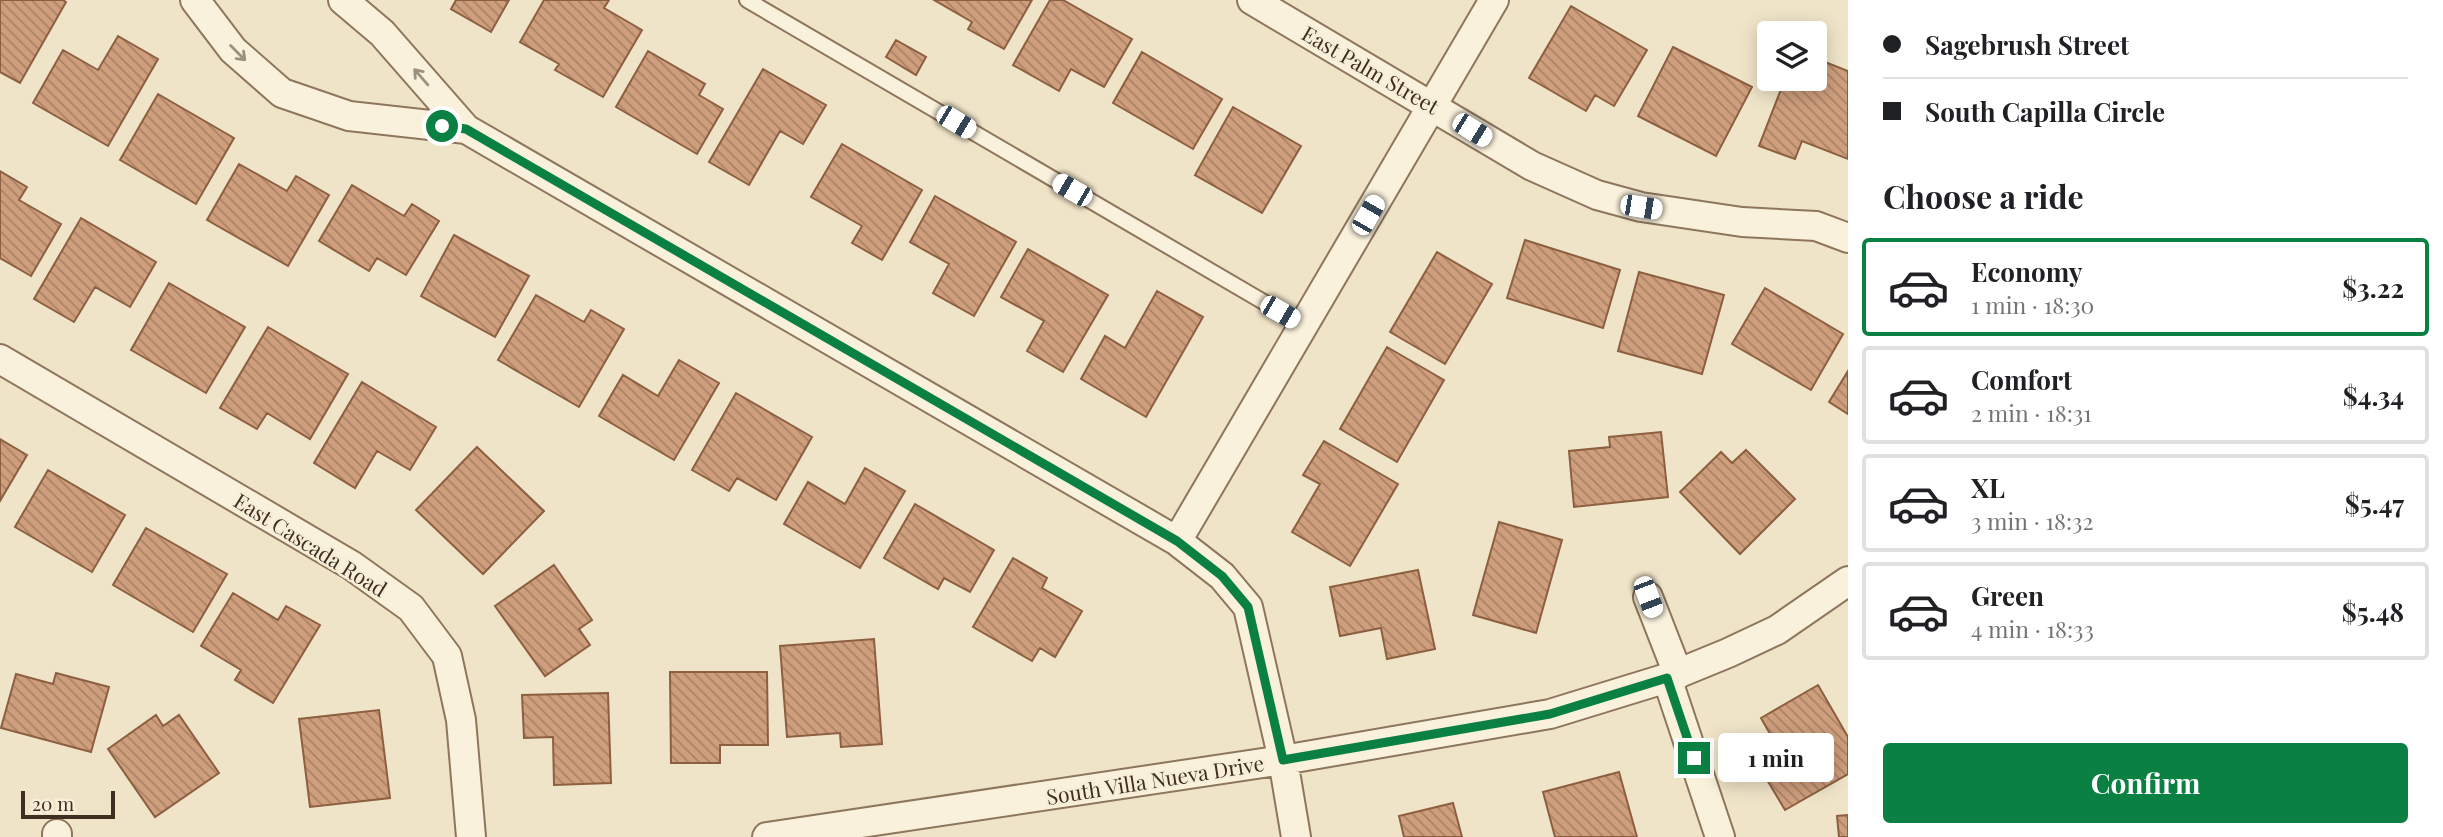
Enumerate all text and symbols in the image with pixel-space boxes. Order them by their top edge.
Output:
street label: East Palm Street [1297,18,1445,120]
map controls [1757,21,1827,91]
button: layers [1757,21,1827,91]
text: Sagebrush Street [1925,27,2129,62]
one-way arrow [229,45,246,62]
one-way arrow [413,69,429,87]
text: South Capilla Circle [1925,94,2165,129]
car [933,102,980,142]
route start [426,110,458,142]
car [1449,110,1496,150]
car [1049,170,1096,210]
text: Choose a ride [1883,174,2084,217]
car [1349,192,1388,238]
car [1619,193,1664,221]
text: Economy [1971,254,2082,289]
icon: car [1887,256,1950,319]
text: $3.22 [2342,270,2404,305]
text: 1 min · 18:30 [1971,289,2094,320]
car [1257,292,1304,332]
text: Comfort [1971,362,2072,397]
icon: car [1887,364,1950,427]
text: $4.34 [2343,378,2404,413]
text: 2 min · 18:31 [1971,397,2092,428]
text: XL [1971,470,2005,505]
icon: car [1887,472,1950,535]
street label: East Cascada Road [229,486,393,602]
text: $5.47 [2345,486,2404,521]
text: 3 min · 18:32 [1971,505,2094,536]
car [1631,574,1666,620]
text: Green [1971,578,2044,613]
icon: car [1887,580,1950,643]
text: $5.48 [2342,594,2404,629]
text: 4 min · 18:33 [1971,613,2094,644]
callout: 1 min [1718,734,1834,782]
route end [1678,742,1710,774]
text: 1 min [1748,742,1804,773]
button: Confirm [1883,743,2408,823]
street label: South Villa Nueva Drive [1044,748,1266,810]
scale bar [21,788,116,820]
text: 20 m [32,790,74,816]

